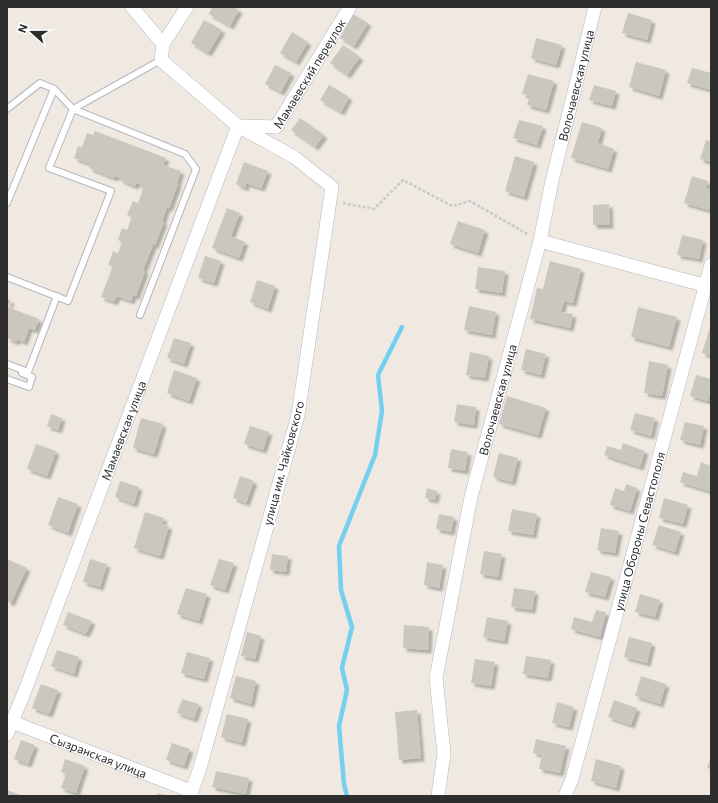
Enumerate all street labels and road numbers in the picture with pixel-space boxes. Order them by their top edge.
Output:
street label: Мамаевский переулок [270,15,348,131]
street label: Волочаевская улица [555,28,596,143]
street label: Волочаевская улица [476,343,519,457]
street label: Мамаевская улица [98,379,148,482]
street label: улица им. Чайковского [260,399,306,527]
street label: улица Обороны Севастополя [611,450,667,613]
street label: Сызранская улица [48,730,149,780]

